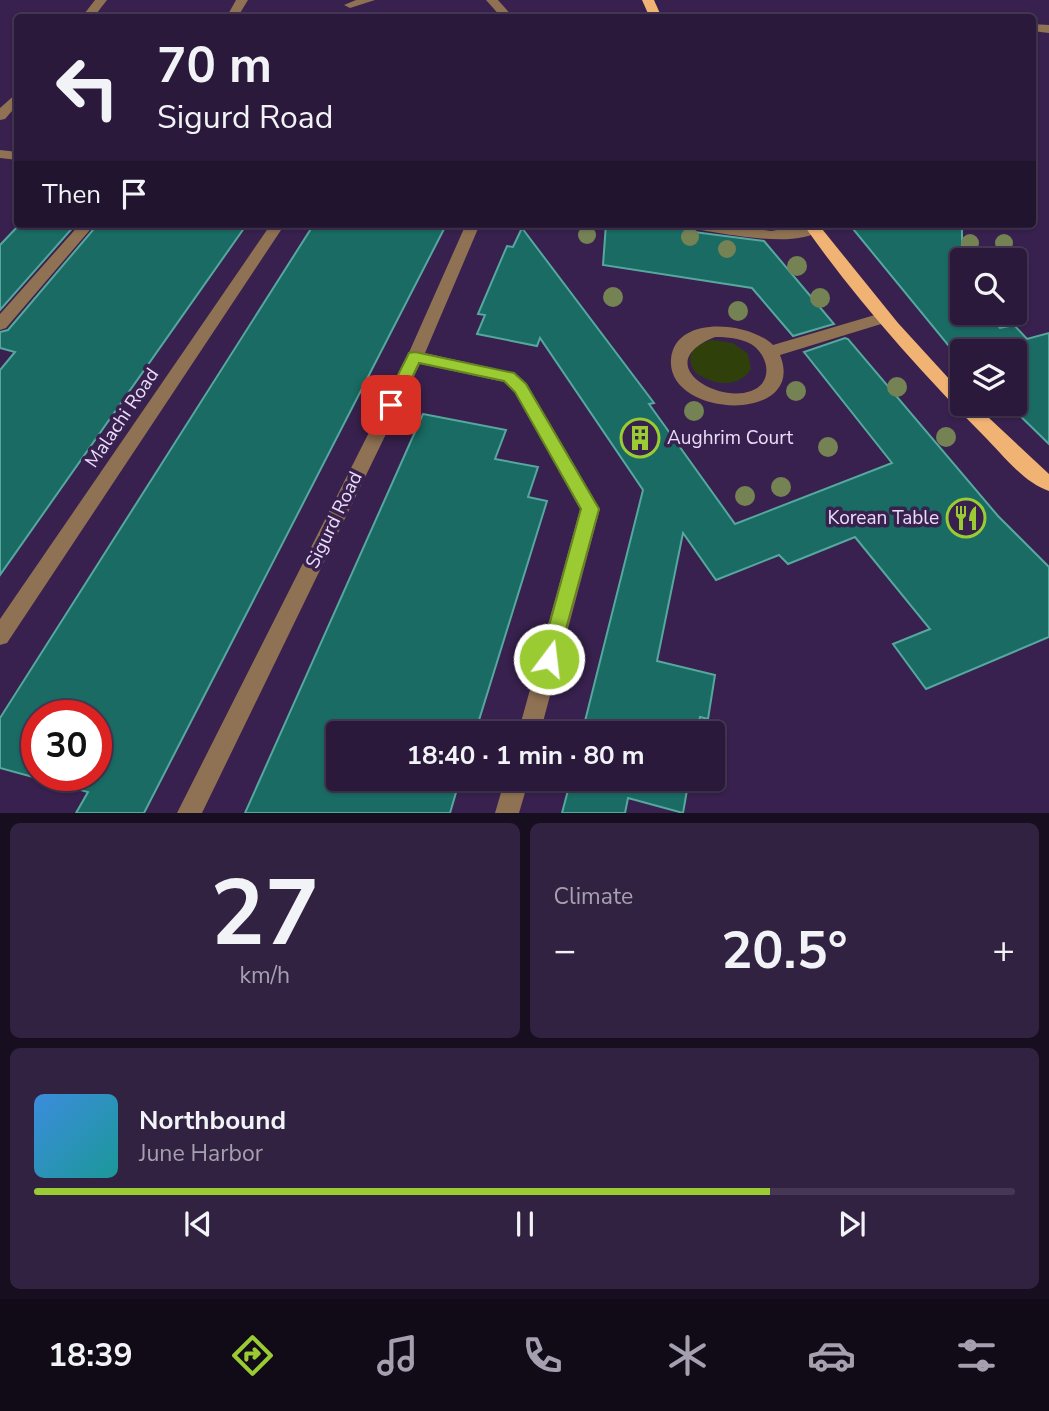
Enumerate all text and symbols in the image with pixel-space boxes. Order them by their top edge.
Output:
text: 70 m [157,32,272,99]
icon: left [42,42,133,133]
text: Sigurd Road [157,96,333,139]
icon: arrive [115,175,153,213]
text: Then [42,177,101,212]
map controls [950,248,1027,416]
button: search [950,248,1027,325]
button: layers [950,339,1027,416]
street label: Malachi Road [79,363,165,473]
pin [361,375,421,435]
icon: arrive [372,386,410,424]
building icon: Aughrim Court [619,417,661,459]
place label: Aughrim Court [667,425,793,451]
street label: Sigurd Road [299,467,369,573]
restaurant icon: Korean Table [945,497,987,539]
place label: Korean Table [827,505,939,531]
position arrow [512,622,586,696]
speed limit sign: 30 [21,700,112,791]
text: 18:40 · 1 min · 80 m [406,738,645,773]
text: 27 [210,852,319,976]
text: Climate [554,881,633,912]
text: 20.5° [721,915,847,986]
text: − [554,925,576,976]
text: + [992,925,1015,976]
text: km/h [239,960,290,991]
text: Northbound [139,1103,286,1138]
text: June Harbor [139,1138,263,1169]
icon: previous [179,1205,217,1243]
icon: pause [506,1205,544,1243]
icon: next [833,1205,871,1243]
icon: directions [228,1331,277,1380]
icon: music [373,1331,422,1380]
icon: phone [518,1331,567,1380]
icon: climate [663,1331,712,1380]
icon: car [807,1331,856,1380]
icon: filters [952,1331,1001,1380]
text: 18:39 [48,1334,133,1377]

